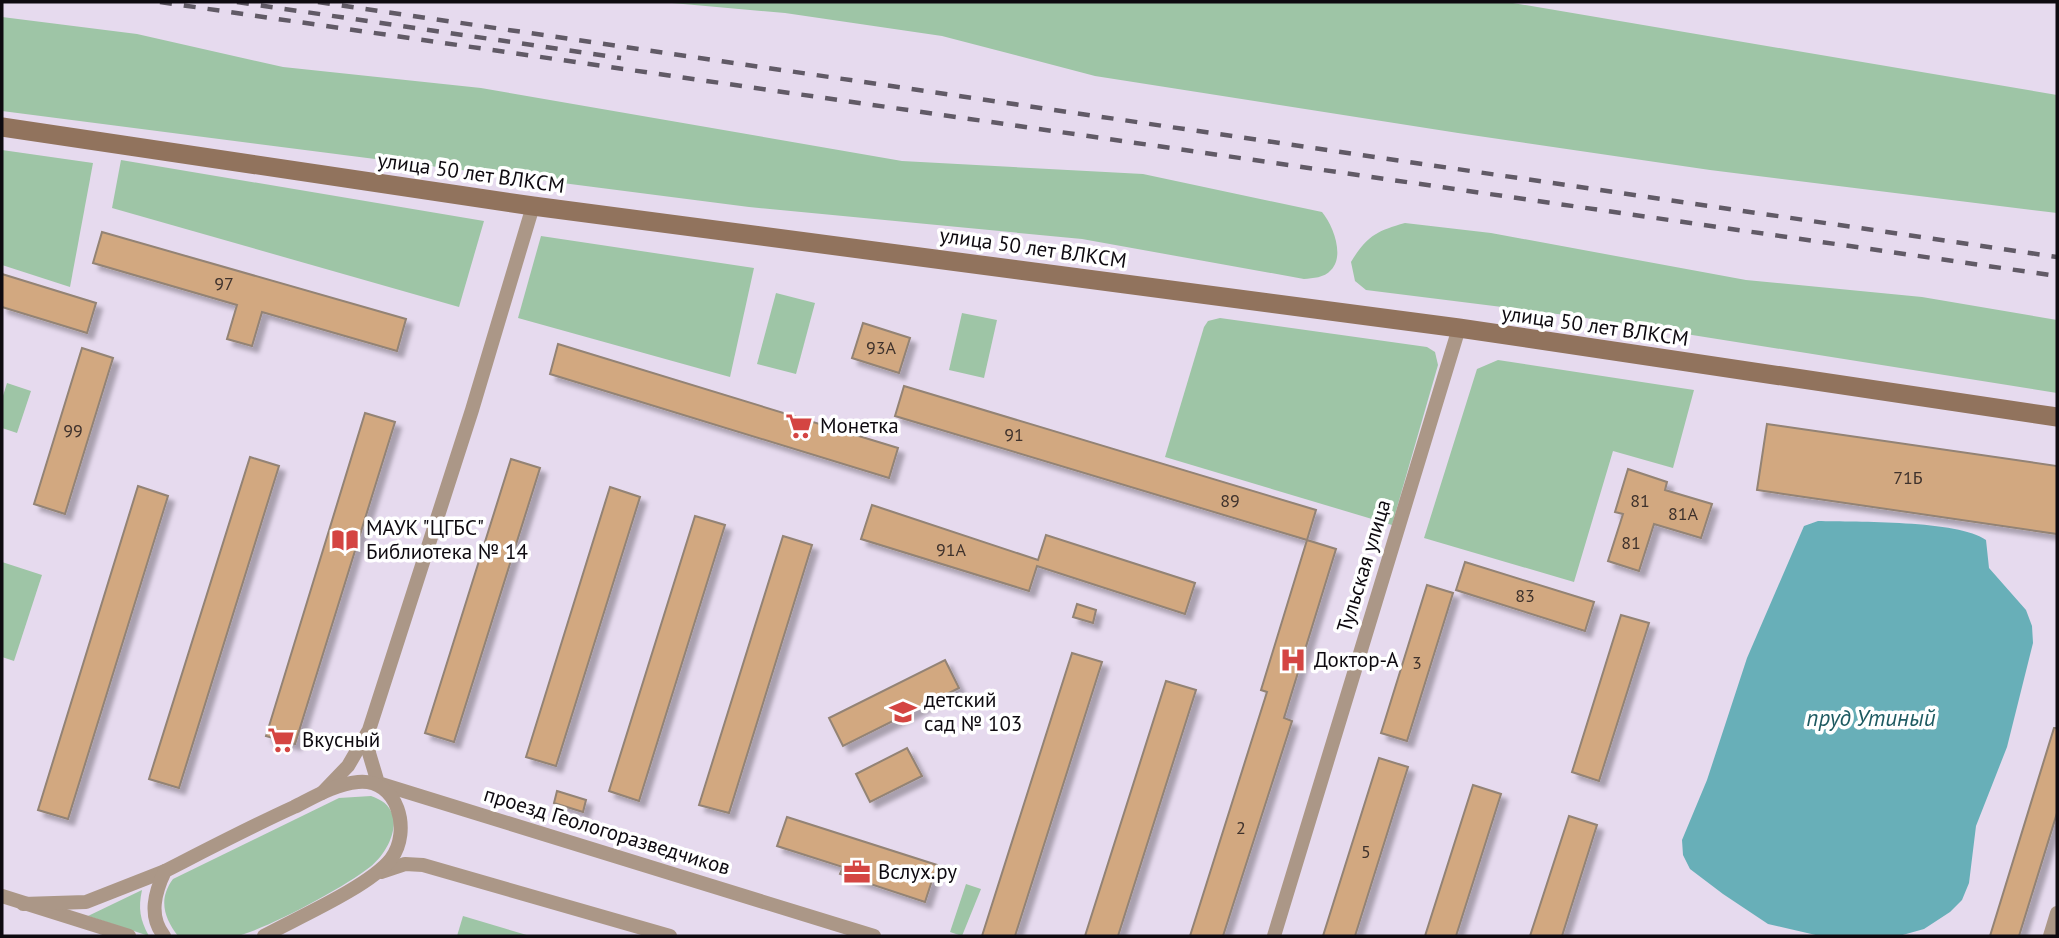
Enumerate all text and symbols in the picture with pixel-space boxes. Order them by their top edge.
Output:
street label: улица 50 лет ВЛКСМ [376,146,566,199]
street label: улица 50 лет ВЛКСМ [938,221,1128,274]
house number: 97 [214,272,234,295]
street label: улица 50 лет ВЛКСМ [1500,299,1690,352]
house number: 93А [866,336,897,359]
supermarket icon: Монетка [784,411,814,441]
place label: Монетка [820,412,899,439]
house number: 99 [63,419,83,442]
house number: 91 [1004,423,1024,446]
house number: 71Б [1893,466,1923,489]
house number: 89 [1220,489,1240,512]
house number: 81 [1630,489,1650,512]
street label: Тульская улица [1331,496,1397,636]
house number: 81А [1668,502,1699,525]
place label: МАУК "ЦГБС" Библиотека № 14 [366,514,528,565]
library icon: МАУК "ЦГБС" Библиотека № 14 [330,525,360,555]
house number: 81 [1621,531,1641,554]
house number: 91А [936,538,967,561]
house number: 83 [1515,584,1535,607]
hospital icon: Доктор-А [1278,645,1308,675]
place label: Доктор-А [1314,646,1399,673]
house number: 3 [1412,651,1422,674]
place label: детский сад № 103 [924,686,1022,737]
school or university icon: детский сад № 103 [888,697,918,727]
water label: пруд Утиный [1807,703,1936,732]
supermarket icon: Вкусный [266,725,296,755]
place label: Вкусный [302,726,380,753]
street label: проезд Геологоразведчиков [481,780,734,881]
house number: 2 [1236,816,1246,839]
house number: 5 [1361,840,1371,863]
office icon: Вслух.ру [842,857,872,887]
place label: Вслух.ру [878,858,957,885]

